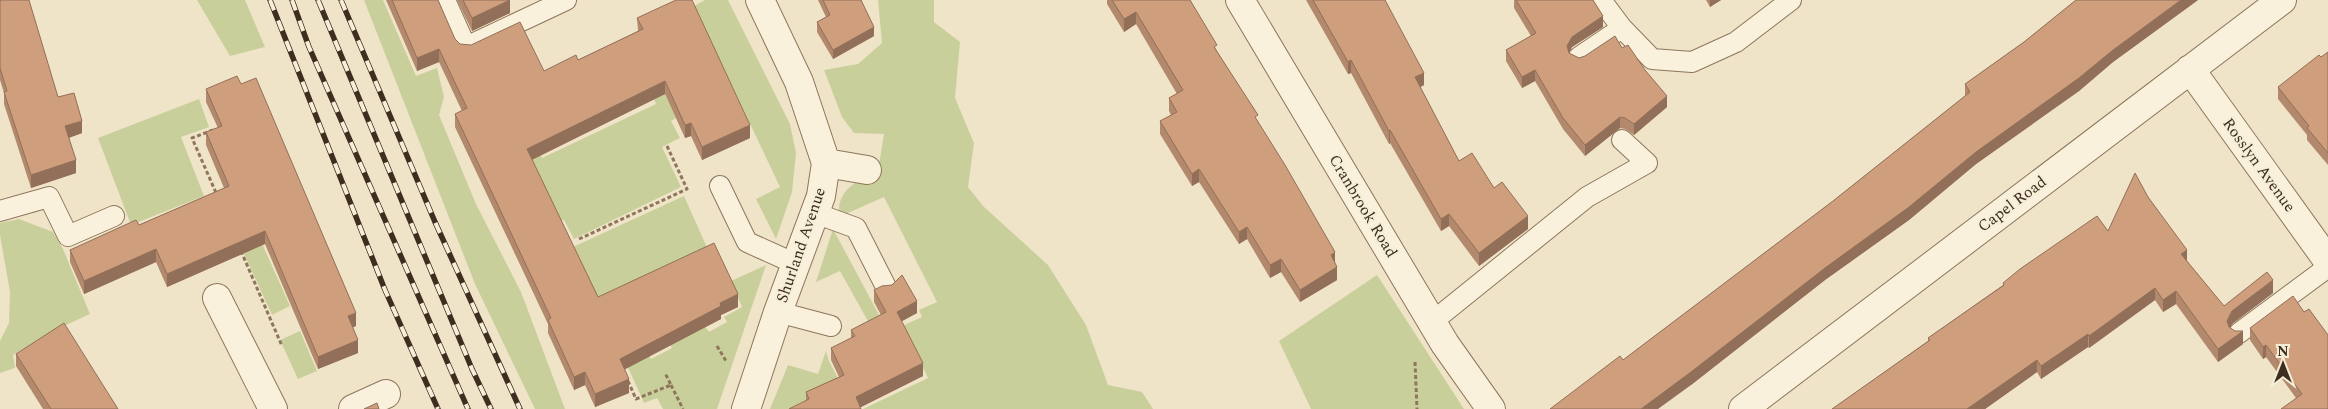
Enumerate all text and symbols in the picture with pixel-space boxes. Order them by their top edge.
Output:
street label: Rosslyn Avenue [2217,113,2301,217]
street label: Cranbrook Road [1323,150,1403,262]
street label: Capel Road [1972,170,2052,238]
street label: Shurland Avenue [770,184,832,306]
north arrow [2258,339,2308,389]
text: N [2277,341,2289,362]

